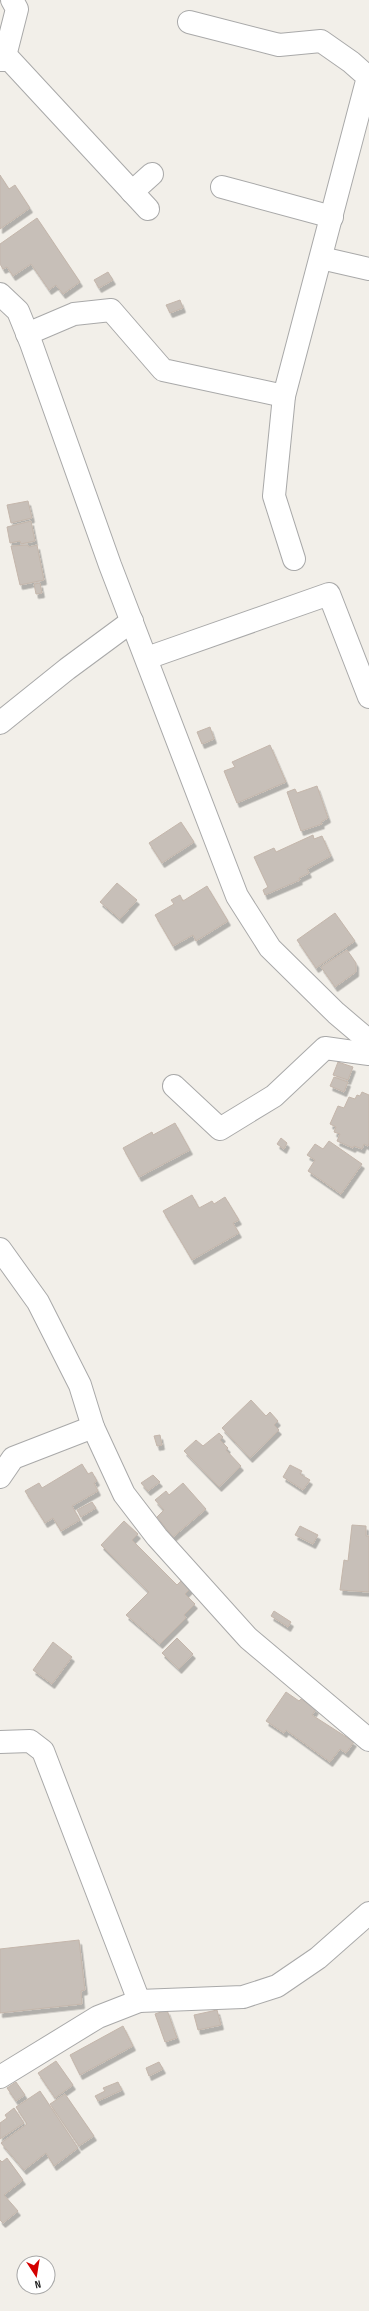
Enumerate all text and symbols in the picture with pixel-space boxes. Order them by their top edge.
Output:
north arrow [16,2255,56,2295]
text: N [34,2277,42,2291]

